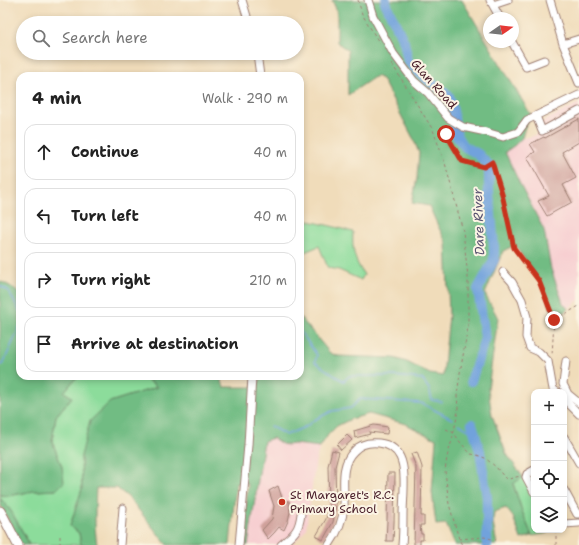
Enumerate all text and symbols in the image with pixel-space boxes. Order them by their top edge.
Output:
north arrow [483,12,519,48]
search box [16,16,304,60]
icon: search [30,27,52,49]
text: Search here [62,28,148,48]
street label: Glan Road [407,56,461,113]
text: 4 min [32,87,82,109]
text: Walk · 290 m [202,90,288,107]
route start [437,125,455,143]
icon: ahead [33,141,55,163]
text: Continue [71,142,139,162]
text: 40 m [253,144,287,161]
water label: Dare River [469,187,488,256]
icon: left [33,205,55,227]
text: Turn left [71,206,139,226]
text: 40 m [253,208,287,225]
icon: right [33,269,55,291]
text: Turn right [71,270,151,290]
text: 210 m [249,272,287,289]
route end [545,311,563,329]
icon: arrive [33,333,55,355]
text: Arrive at destination [71,334,239,354]
map controls [531,389,567,533]
button: + [531,389,567,425]
button: − [531,425,567,461]
button: locate [531,461,567,497]
place label: St Margaret's R.C. Primary School [290,487,394,517]
marker: St Margaret's R.C. Primary School [277,497,287,507]
button: layers [531,497,567,533]

